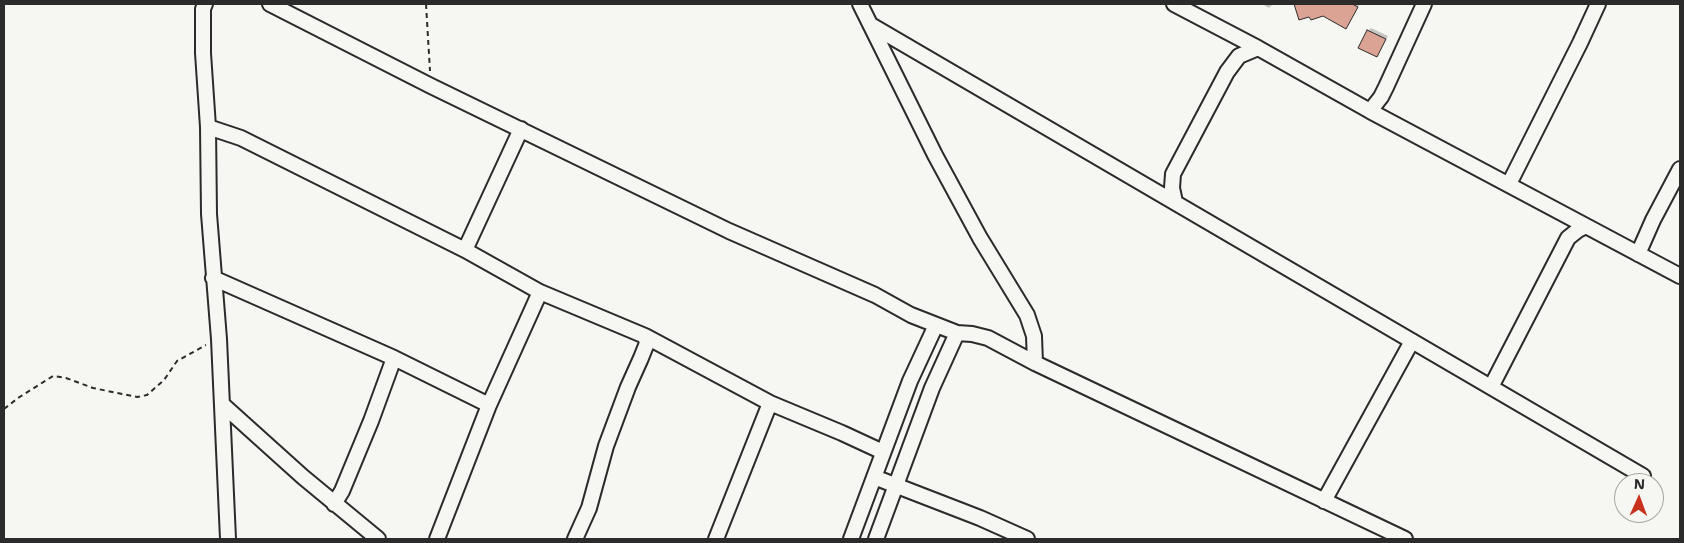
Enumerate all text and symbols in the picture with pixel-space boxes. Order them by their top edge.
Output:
north arrow [1614,473,1664,523]
text: N [1634,475,1645,493]

